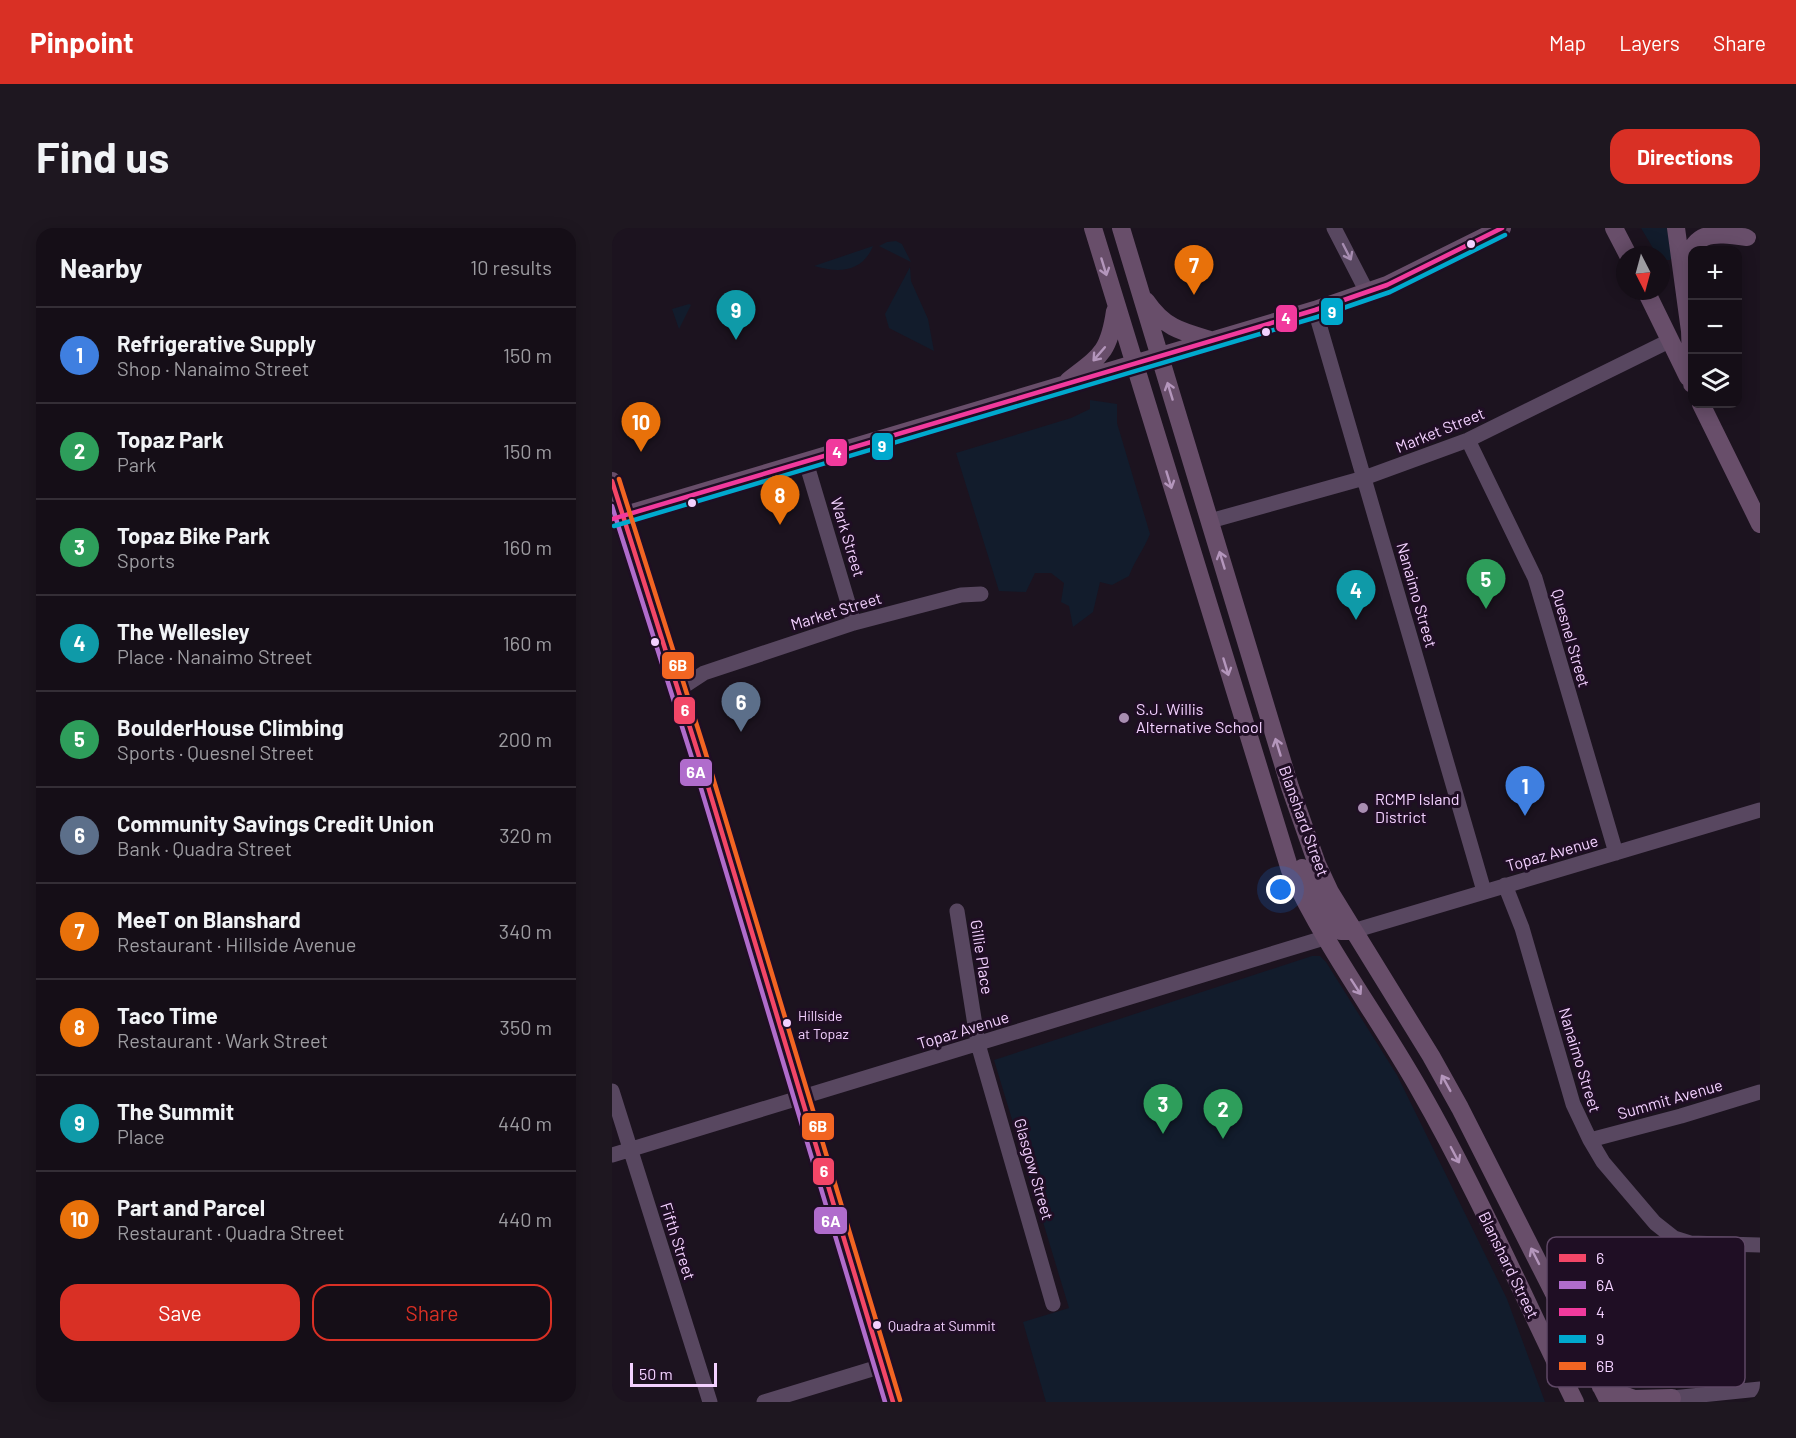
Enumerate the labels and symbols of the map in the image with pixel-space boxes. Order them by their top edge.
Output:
unlabelled marker [1465,238,1477,250]
one-way arrow [1341,243,1353,260]
pin: 7 [1174,245,1214,295]
north arrow [1616,246,1670,300]
one-way arrow [1099,257,1110,276]
pin: 9 [716,291,756,340]
line badge: 9 [1320,297,1344,326]
text: 9 [1328,302,1336,321]
line badge: 4 [1275,304,1298,333]
text: 4 [1281,308,1291,327]
unlabelled marker [1260,326,1272,338]
one-way arrow [1092,346,1106,361]
one-way arrow [1164,382,1175,401]
pin: 10 [621,402,660,452]
street label: Market Street [1393,403,1487,456]
line badge: 9 [871,432,894,461]
text: 9 [878,436,886,455]
line badge: 4 [825,438,848,467]
text: 4 [832,442,842,461]
one-way arrow [1164,470,1175,489]
pin: 8 [760,476,800,525]
street label: Wark Street [827,495,870,579]
unlabelled marker [686,497,698,509]
street label: Nanaimo Street [1393,540,1442,650]
one-way arrow [1216,551,1227,570]
pin: 5 [1466,560,1506,609]
pin: 4 [1336,570,1376,620]
street label: Quesnel Street [1548,586,1595,689]
street label: Market Street [788,588,884,633]
unlabelled marker [649,636,661,648]
line badge: 6B [661,651,695,680]
text: 6B [669,655,687,674]
one-way arrow [1221,657,1232,676]
pin: 6 [722,682,760,732]
line badge: 6 [673,696,696,725]
place label: S.J. Willis Alternative School [1136,699,1262,736]
text: 6 [681,700,690,719]
marker: S.J. Willis Alternative School [1117,711,1131,725]
one-way arrow [1272,738,1283,757]
line badge: 6A [679,758,713,787]
text: 6A [686,762,706,781]
street label: Blanshard Street [1276,763,1333,879]
pin: 1 [1506,766,1544,816]
place label: RCMP Island District [1375,789,1460,826]
marker: RCMP Island District [1356,801,1370,815]
street label: Topaz Avenue [1504,830,1600,875]
your location [1266,875,1295,904]
street label: Gillie Place [967,918,998,996]
one-way arrow [1351,978,1363,995]
street label: Nanaimo Street [1556,1005,1605,1115]
place label: Hillside at Topaz [798,1007,849,1042]
street label: Topaz Avenue [915,1007,1011,1052]
marker: Hillside at Topaz [781,1017,793,1029]
one-way arrow [1440,1074,1451,1092]
street label: Summit Avenue [1615,1074,1725,1123]
pin: 3 [1144,1084,1182,1134]
pin: 2 [1204,1090,1242,1139]
line badge: 6B [801,1112,835,1141]
text: 6B [809,1116,827,1135]
street label: Glasgow Street [1011,1116,1058,1222]
one-way arrow [1449,1146,1461,1164]
line badge: 6 [812,1157,835,1186]
text: 6 [820,1161,829,1180]
street label: Fifth Street [657,1200,700,1282]
line badge: 6A [813,1206,848,1235]
street label: Blanshard Street [1475,1208,1543,1321]
text: 6A [821,1211,841,1230]
legend [1547,1237,1745,1387]
one-way arrow [1528,1248,1540,1266]
text: 6 [1596,1248,1604,1267]
text: 6A [1596,1275,1614,1294]
text: 4 [1596,1302,1605,1321]
place label: Quadra at Summit [888,1317,996,1334]
marker: Quadra at Summit [871,1319,883,1331]
text: 9 [1596,1329,1604,1348]
text: 6B [1596,1356,1614,1375]
scale bar [630,1360,717,1388]

